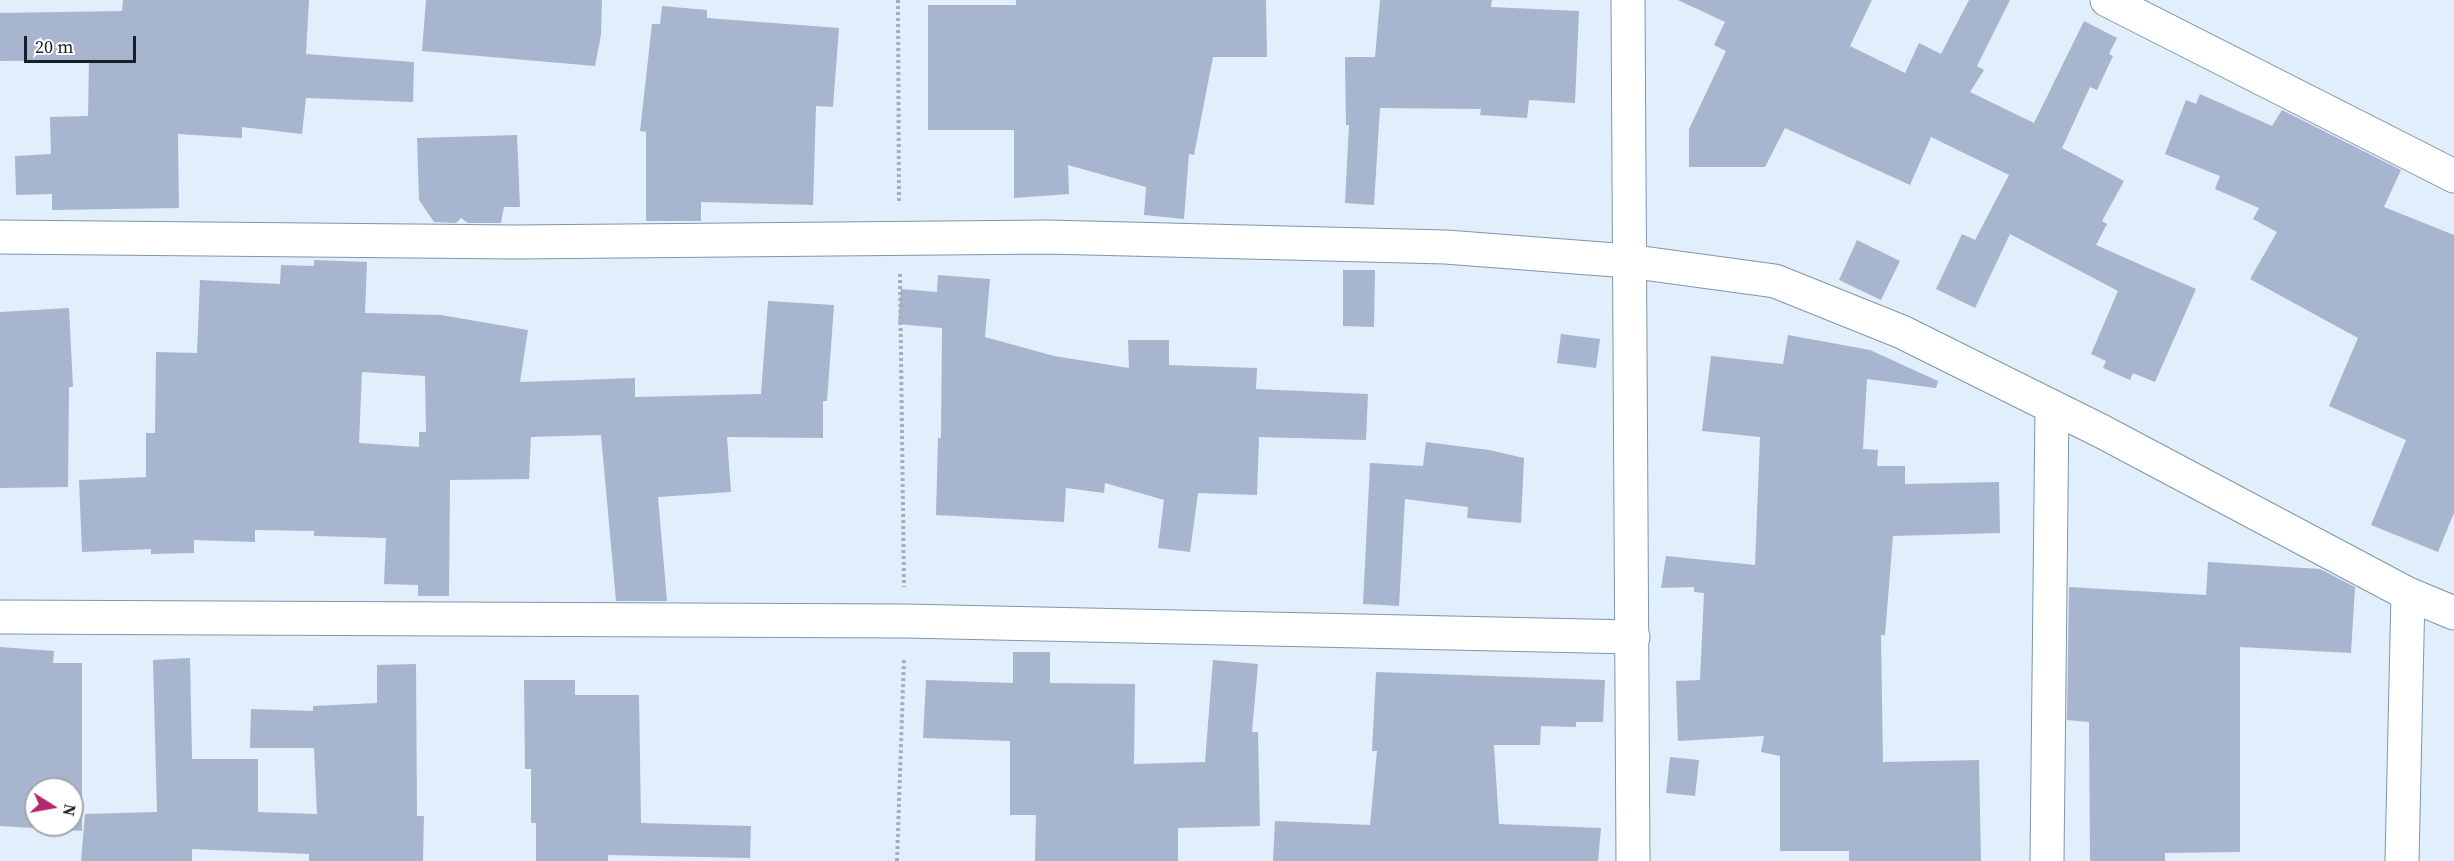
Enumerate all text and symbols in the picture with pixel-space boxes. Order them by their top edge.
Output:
scale bar [27,24,140,62]
text: 20 m [35,34,73,59]
north arrow [24,777,84,837]
text: N [58,802,82,818]

